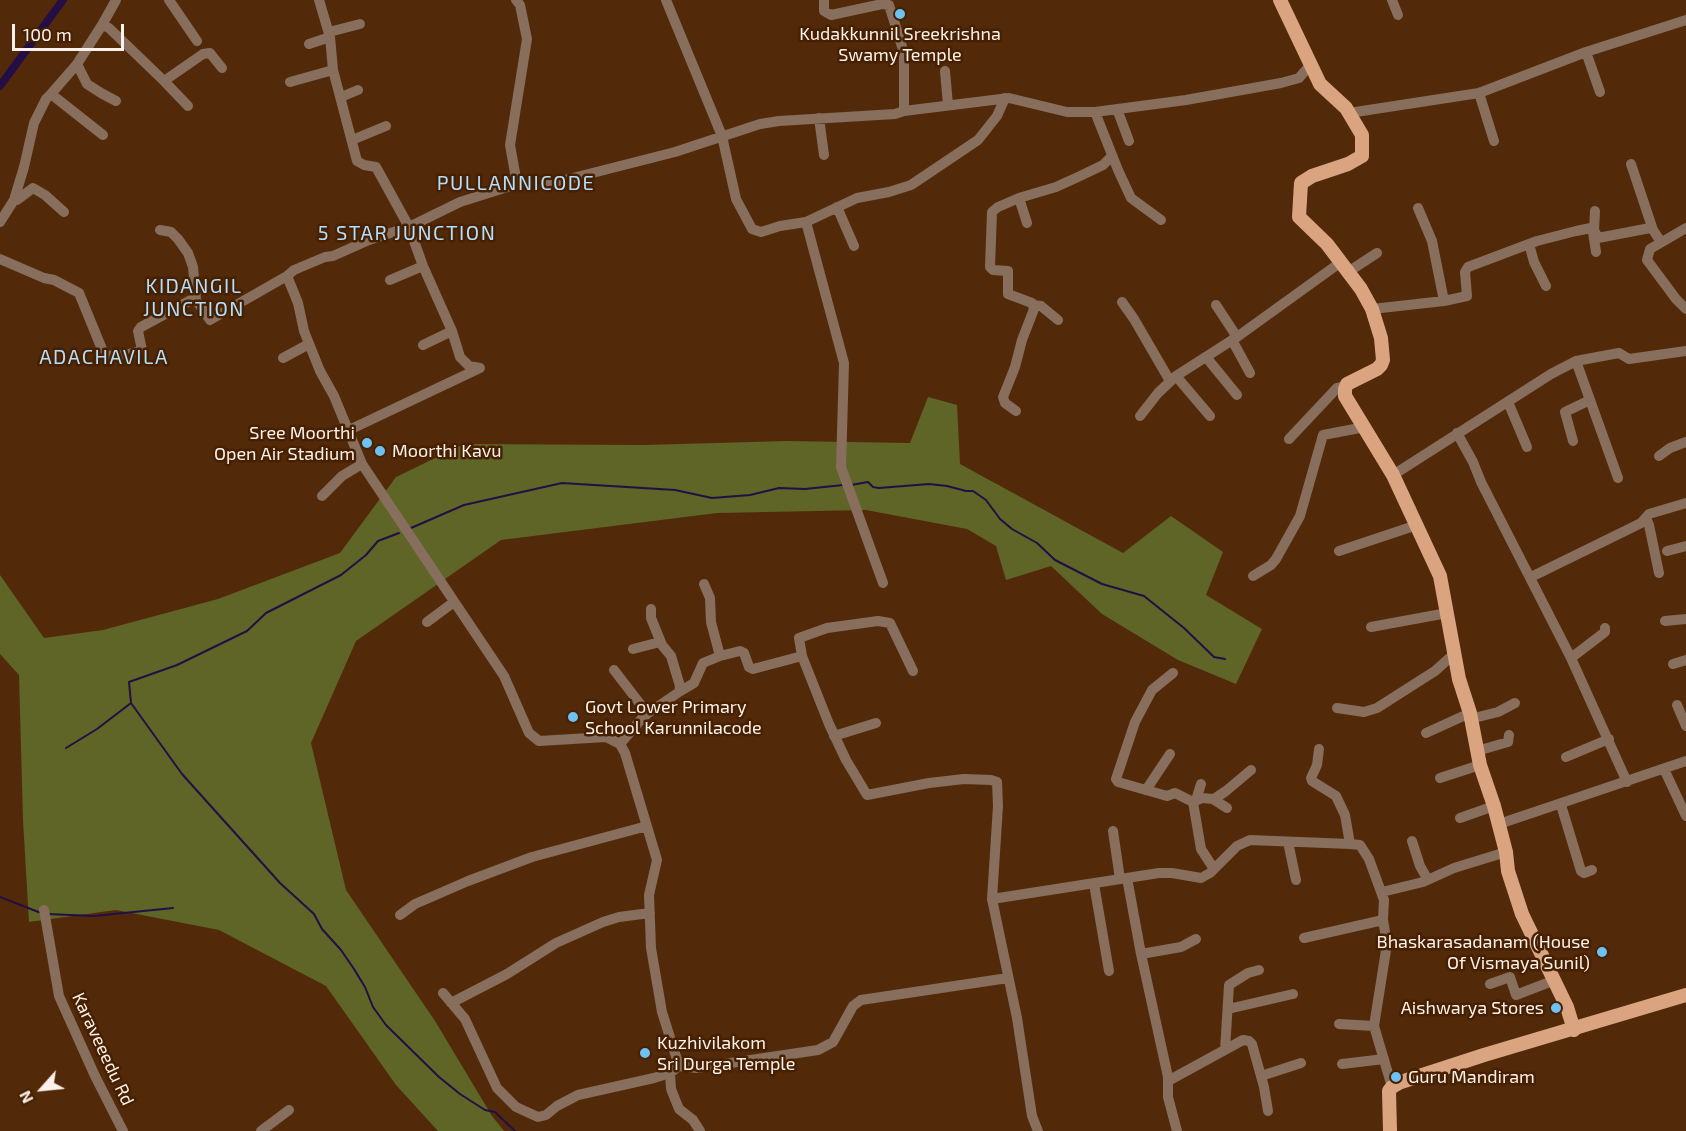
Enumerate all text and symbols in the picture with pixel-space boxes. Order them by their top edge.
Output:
marker: Kudakkunnil Sreekrishna Swamy Temple [893,7,907,21]
scale bar [15,12,128,50]
text: 100 m [23,23,72,45]
place label: Kudakkunnil Sreekrishna Swamy Temple [799,23,1001,66]
district label: PULLANNICODE [437,171,595,195]
district label: 5 STAR JUNCTION [318,221,496,245]
district label: KIDANGIL JUNCTION [143,274,245,321]
district label: ADACHAVILA [39,345,169,369]
place label: Sree Moorthi Open Air Stadium [214,422,355,464]
marker: Sree Moorthi Open Air Stadium [360,436,374,450]
place label: Moorthi Kavu [392,440,502,462]
marker: Moorthi Kavu [373,444,387,458]
place label: Govt Lower Primary School Karunnilacode [585,696,762,738]
marker: Govt Lower Primary School Karunnilacode [566,710,580,724]
place label: Bhaskarasadanam (House Of Vismaya Sunil) [1376,931,1590,974]
marker: Bhaskarasadanam (House Of Vismaya Sunil) [1595,945,1609,959]
street label: Karaveeedu Rd [67,989,139,1109]
place label: Aishwarya Stores [1401,997,1544,1019]
marker: Aishwarya Stores [1549,1001,1563,1015]
place label: Kuzhivilakom Sri Durga Temple [657,1032,795,1074]
marker: Kuzhivilakom Sri Durga Temple [638,1046,652,1060]
north arrow [12,1059,72,1119]
place label: Guru Mandiram [1408,1066,1535,1088]
marker: Guru Mandiram [1389,1070,1403,1084]
text: N [14,1088,37,1107]

